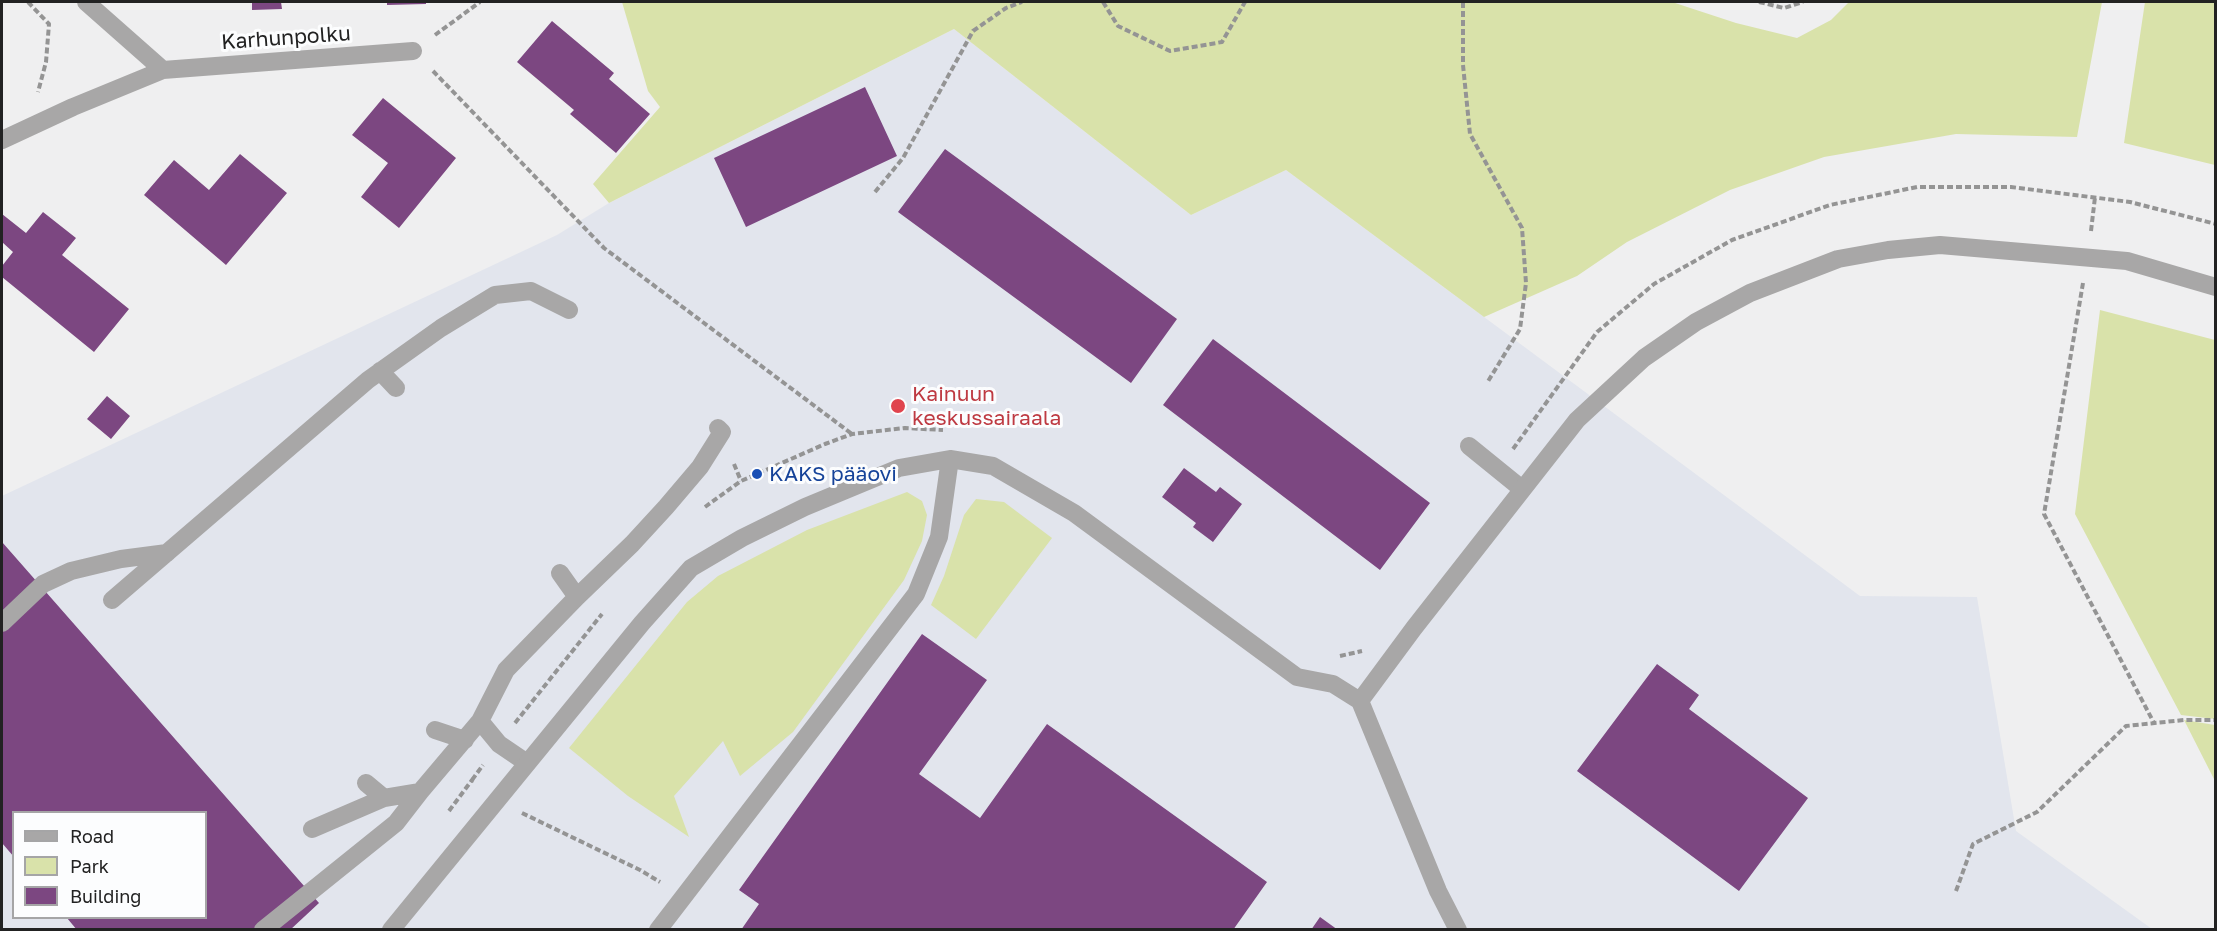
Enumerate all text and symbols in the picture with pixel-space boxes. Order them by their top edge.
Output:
street label: Karhunpolku [220,21,352,55]
place label: Kainuun keskussairaala [912,381,1061,431]
marker: Kainuun keskussairaala [889,397,907,415]
place label: KAKS pääovi [769,461,897,487]
marker: KAKS pääovi [750,467,764,481]
legend [12,811,207,919]
text: Road [70,825,114,847]
text: Park [70,855,109,877]
text: Building [70,885,141,907]

